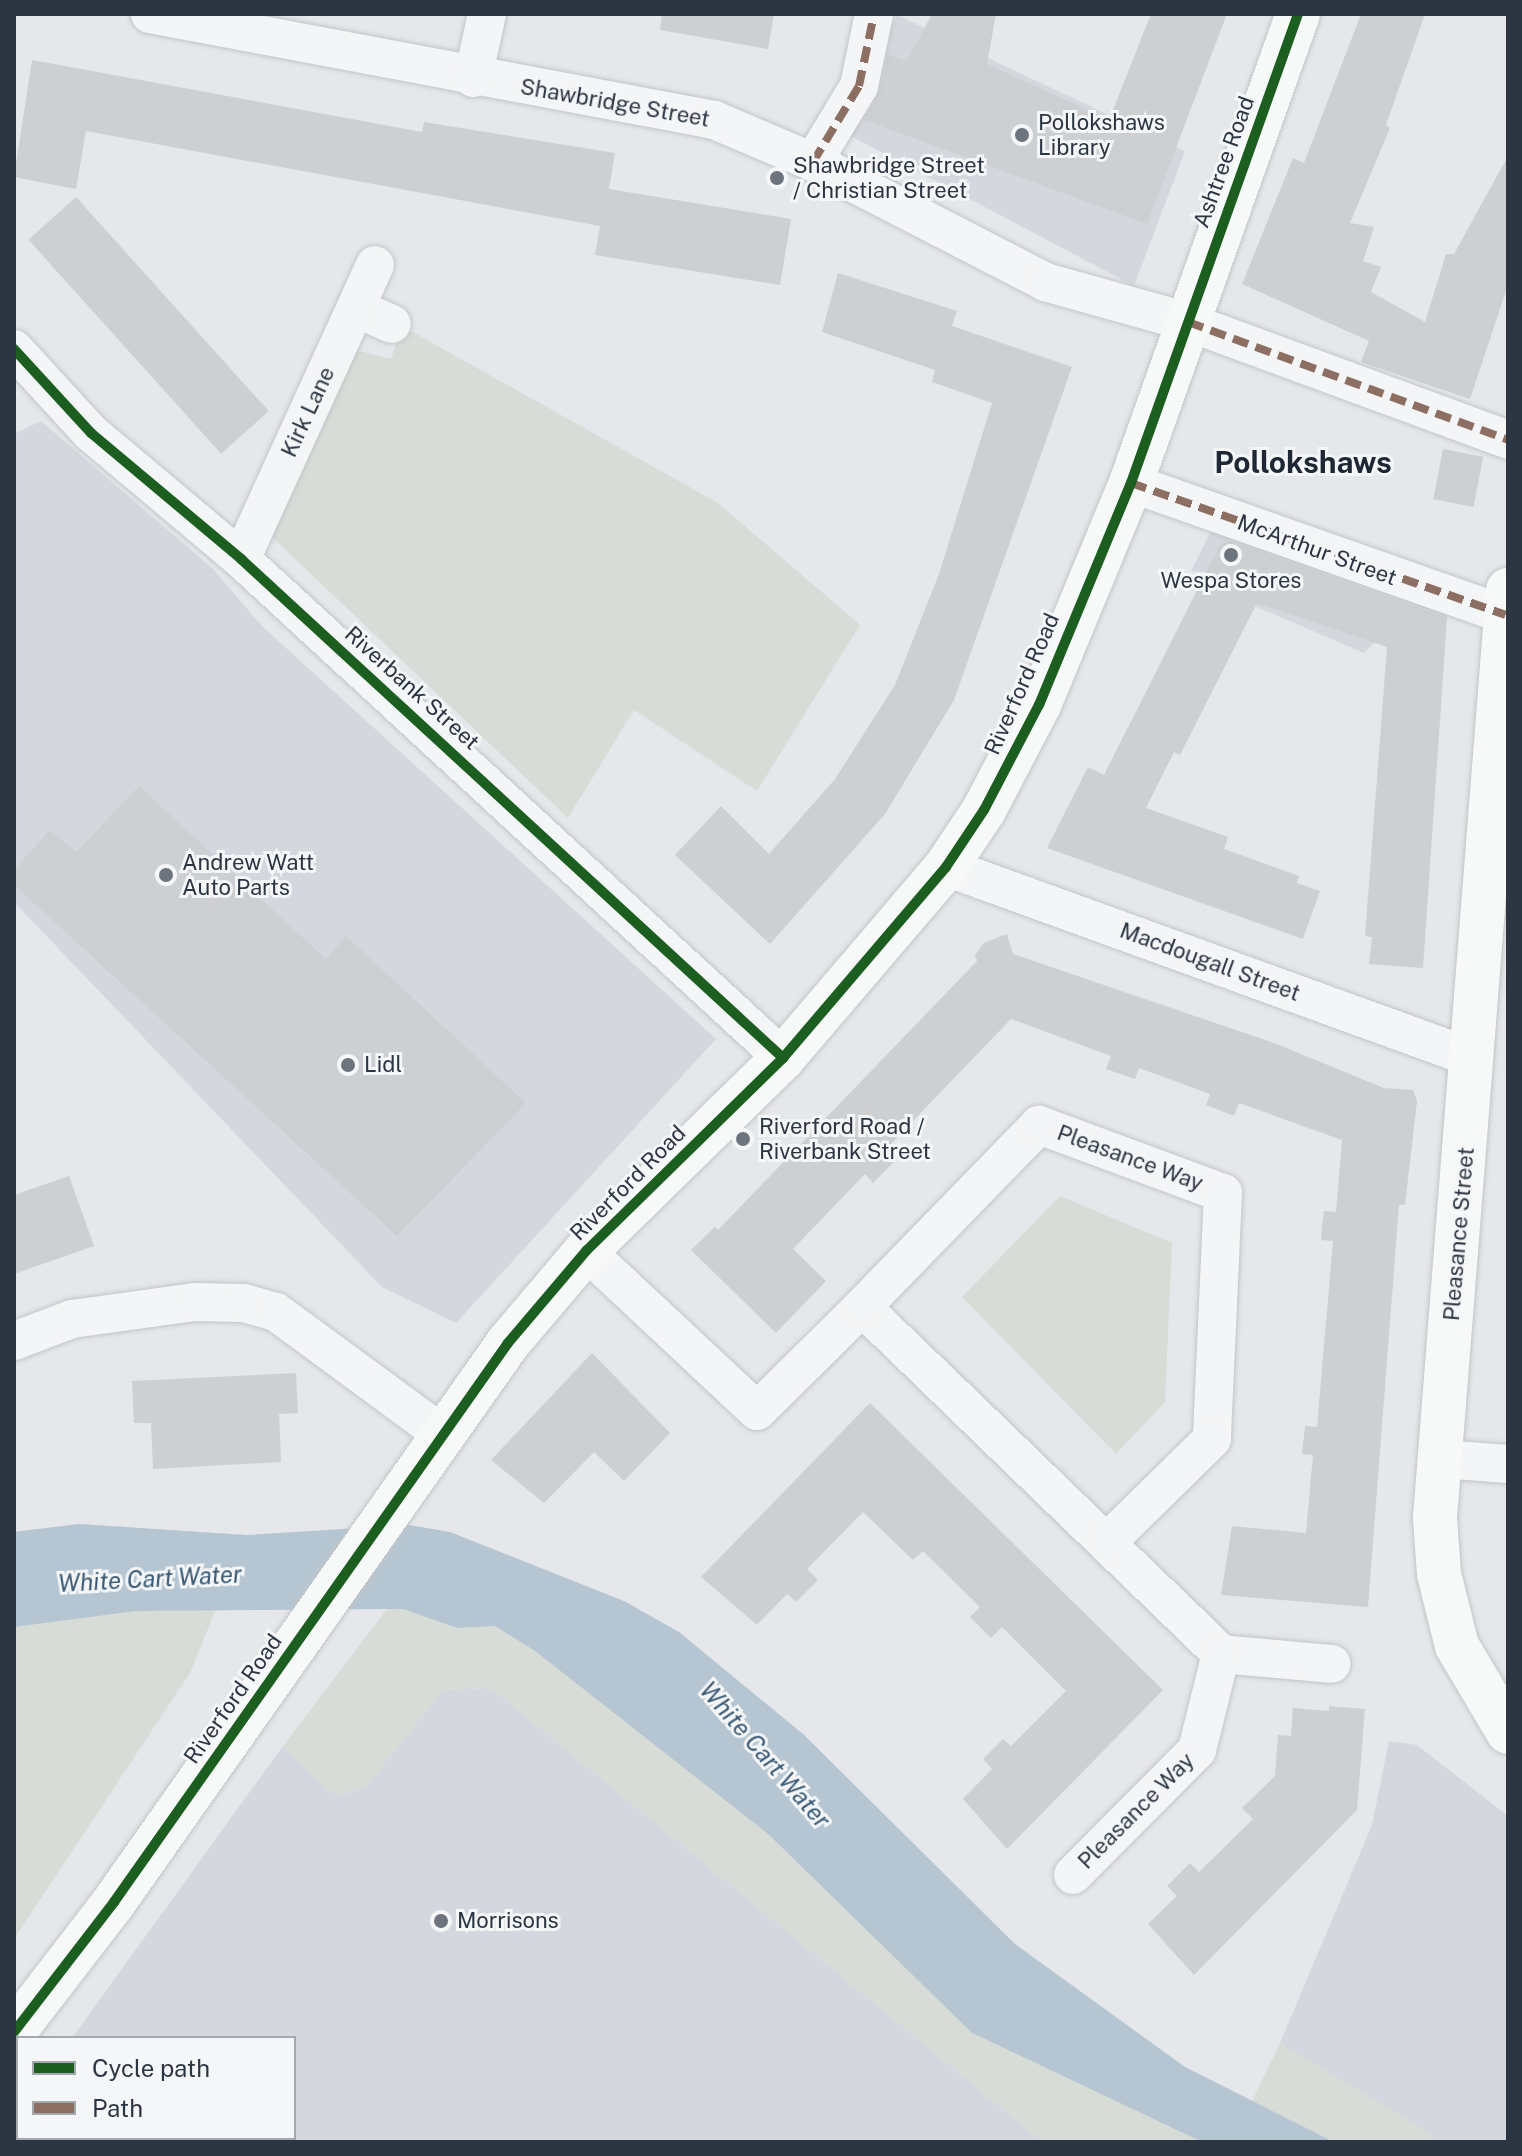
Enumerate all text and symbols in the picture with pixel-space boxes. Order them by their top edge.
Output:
street label: Shawbridge Street [518,73,712,133]
street label: Ashtree Road [1188,93,1260,231]
place label: Pollokshaws Library [1038,109,1165,160]
marker: Pollokshaws Library [1013,126,1031,144]
place label: Shawbridge Street / Christian Street [793,152,985,204]
marker: Shawbridge Street / Christian Street [768,169,786,187]
street label: Kirk Lane [276,363,340,461]
district label: Pollokshaws [1214,444,1392,480]
street label: McArthur Street [1234,509,1400,591]
marker: Wespa Stores [1222,546,1240,564]
place label: Wespa Stores [1161,568,1301,594]
street label: Riverford Road [979,609,1065,759]
street label: Riverbank Street [339,621,485,755]
place label: Andrew Watt Auto Parts [182,849,315,900]
marker: Andrew Watt Auto Parts [157,866,175,884]
street label: Macdougall Street [1116,917,1304,1007]
place label: Lidl [364,1052,402,1078]
marker: Lidl [339,1056,357,1074]
place label: Riverford Road / Riverbank Street [759,1113,931,1164]
street label: Pleasance Way [1053,1119,1207,1197]
street label: Riverford Road [565,1120,691,1246]
marker: Riverford Road / Riverbank Street [734,1130,752,1148]
street label: Pleasance Street [1438,1146,1480,1322]
water label: White Cart Water [57,1560,243,1598]
street label: Riverford Road [179,1629,287,1769]
water label: White Cart Water [693,1676,837,1834]
street label: Pleasance Way [1072,1747,1200,1875]
place label: Morrisons [457,1908,559,1934]
marker: Morrisons [432,1912,450,1930]
legend [16,2036,296,2140]
text: Cycle path [92,2054,210,2082]
text: Path [92,2094,143,2122]

